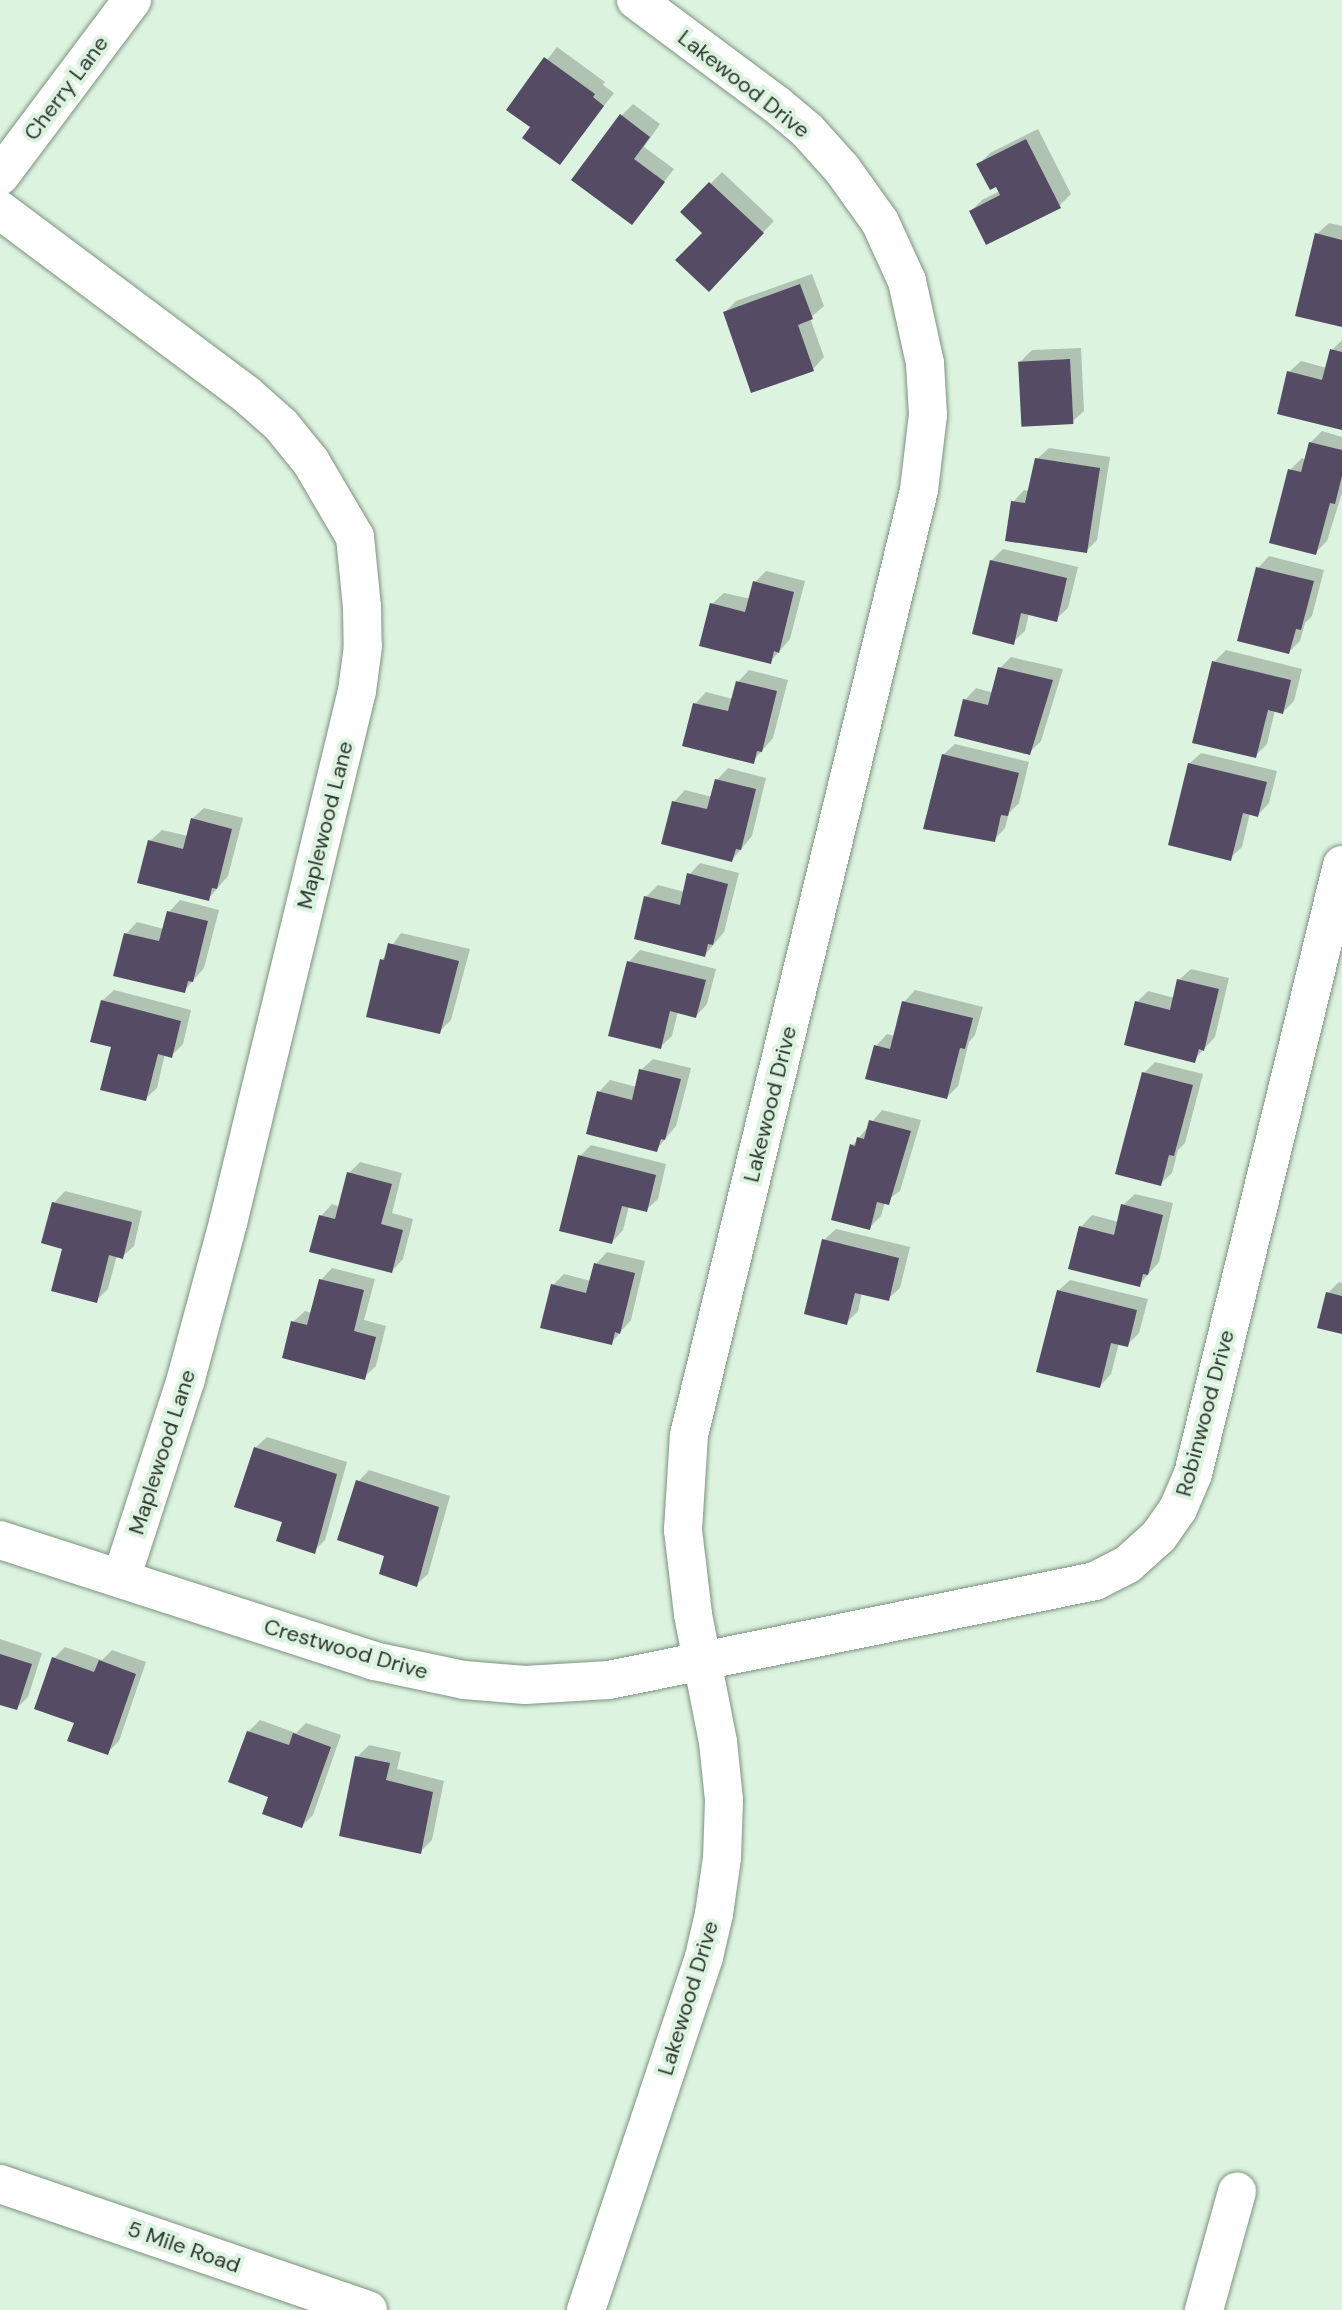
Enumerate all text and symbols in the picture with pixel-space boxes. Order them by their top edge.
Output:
street label: Lakewood Drive [673,24,815,144]
street label: Cherry Lane [18,31,114,145]
street label: Maplewood Lane [291,738,359,912]
street label: Lakewood Drive [738,1023,802,1185]
street label: Robinwood Drive [1170,1327,1240,1499]
street label: Maplewood Lane [123,1366,201,1538]
street label: Crestwood Drive [261,1613,431,1685]
street label: Lakewood Drive [652,1918,724,2078]
street label: 5 Mile Road [124,2215,244,2279]

